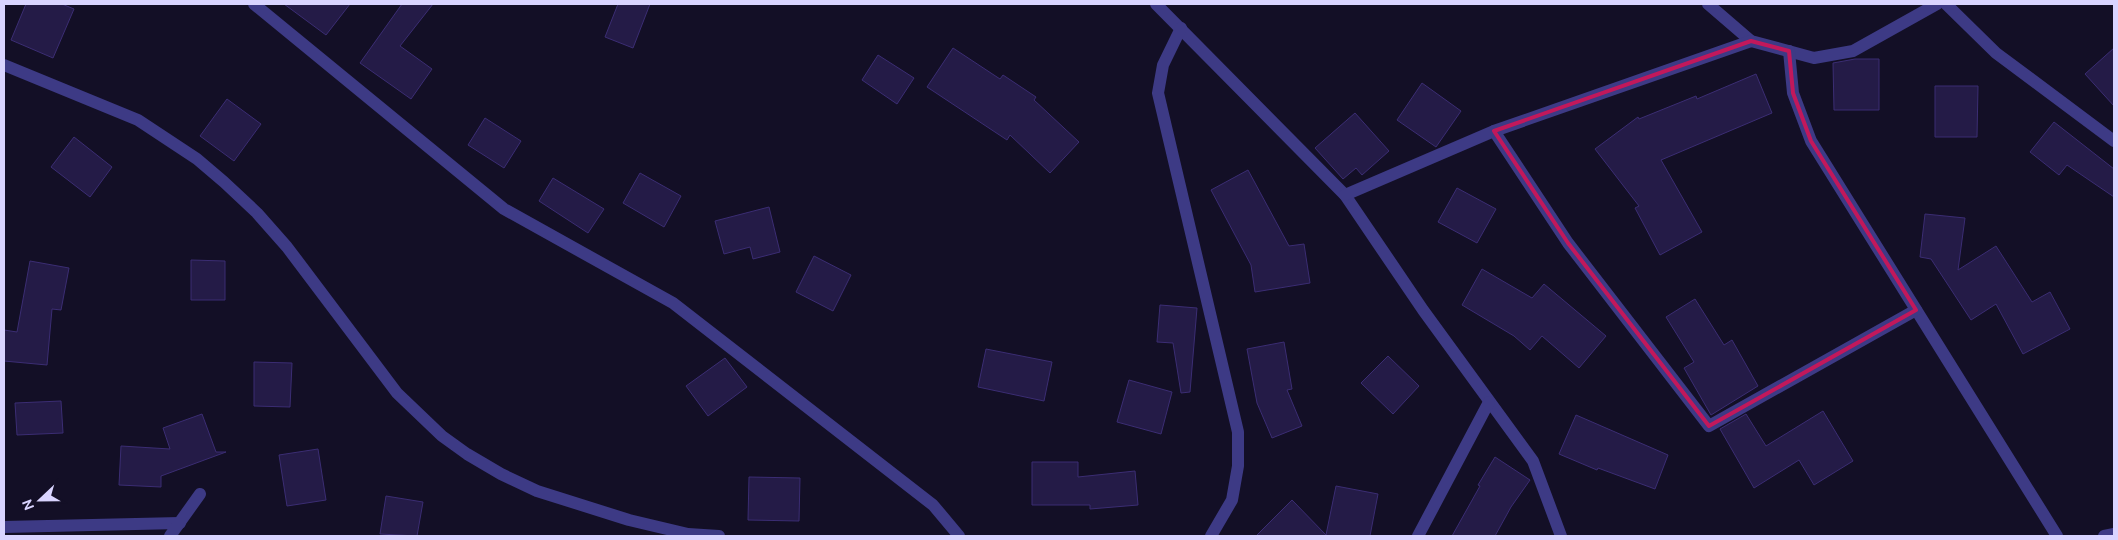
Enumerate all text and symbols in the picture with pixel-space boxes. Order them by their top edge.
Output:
north arrow [15,475,65,525]
text: N [19,497,37,513]

